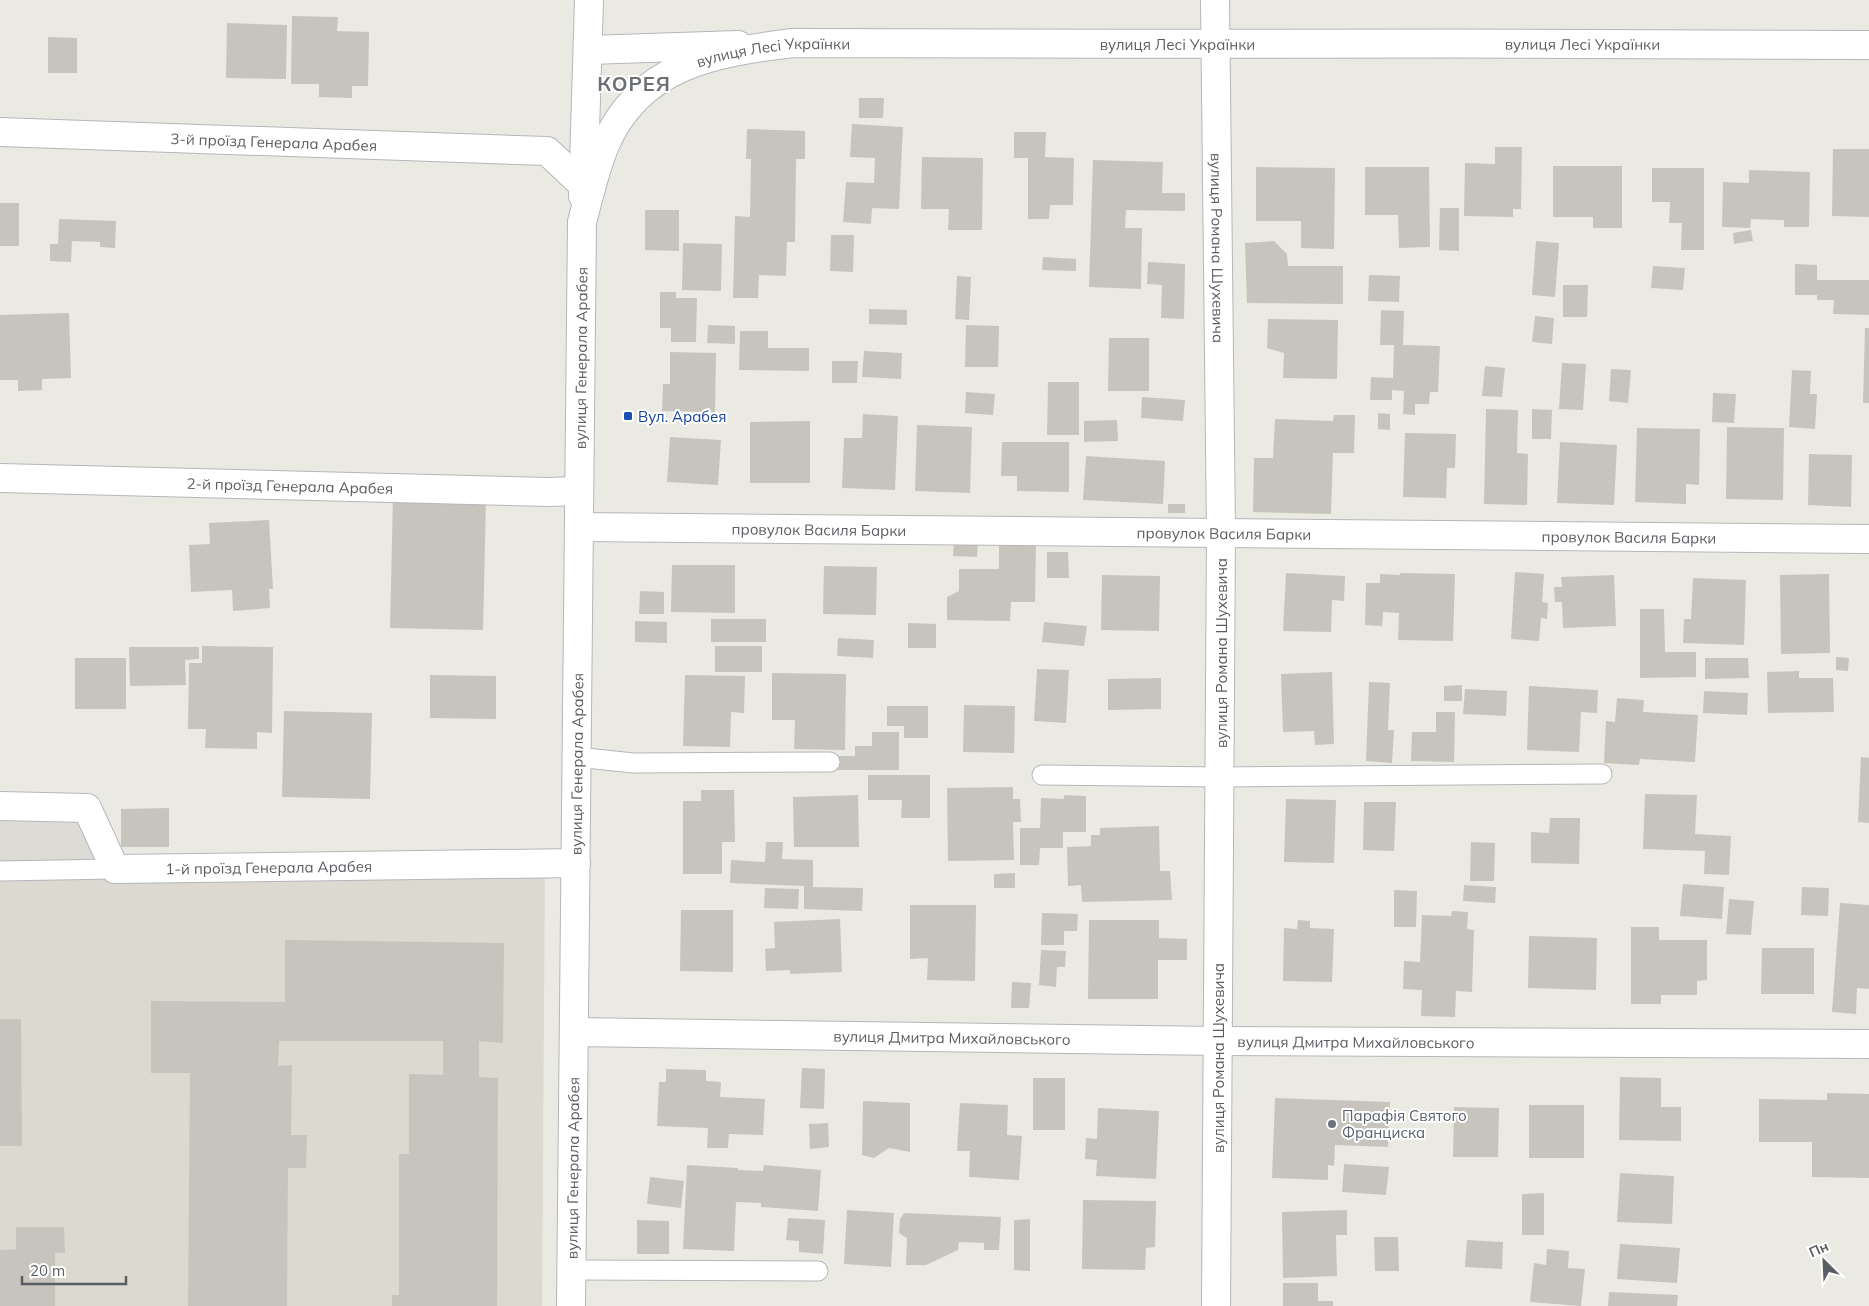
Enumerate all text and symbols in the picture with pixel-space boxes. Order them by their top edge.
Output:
street label: вулиця Лесі Українки [694,33,850,71]
street label: вулиця Лесі Українки [1100,34,1255,53]
street label: вулиця Лесі Українки [1505,34,1660,53]
district label: КОРЕЯ [597,71,671,96]
street label: 3-й проїзд Генерала Арабея [170,128,377,155]
street label: вулиця Романа Шухевича [1207,153,1228,343]
street label: вулиця Генерала Арабея [570,267,591,449]
place label: Вул. Арабея [638,407,727,426]
marker: Вул. Арабея [622,410,634,422]
street label: 2-й проїзд Генерала Арабея [186,473,393,498]
street label: провулок Василя Барки [732,519,906,540]
street label: провулок Василя Барки [1137,523,1311,543]
street label: провулок Василя Барки [1542,526,1716,547]
street label: вулиця Романа Шухевича [1212,558,1231,748]
street label: вулиця Генерала Арабея [566,673,587,855]
street label: 1-й проїзд Генерала Арабея [165,856,372,878]
street label: вулиця Романа Шухевича [1209,963,1228,1153]
street label: вулиця Дмитра Михайловського [833,1026,1071,1048]
street label: вулиця Дмитра Михайловського [1237,1032,1475,1052]
street label: вулиця Генерала Арабея [562,1077,583,1259]
place label: Парафія Святого Франциска [1342,1106,1467,1142]
marker: Парафія Святого Франциска [1326,1118,1338,1130]
north arrow [1799,1236,1849,1286]
text: Пн [1806,1237,1831,1261]
scale bar [22,1254,126,1286]
text: 20 m [30,1261,65,1280]

